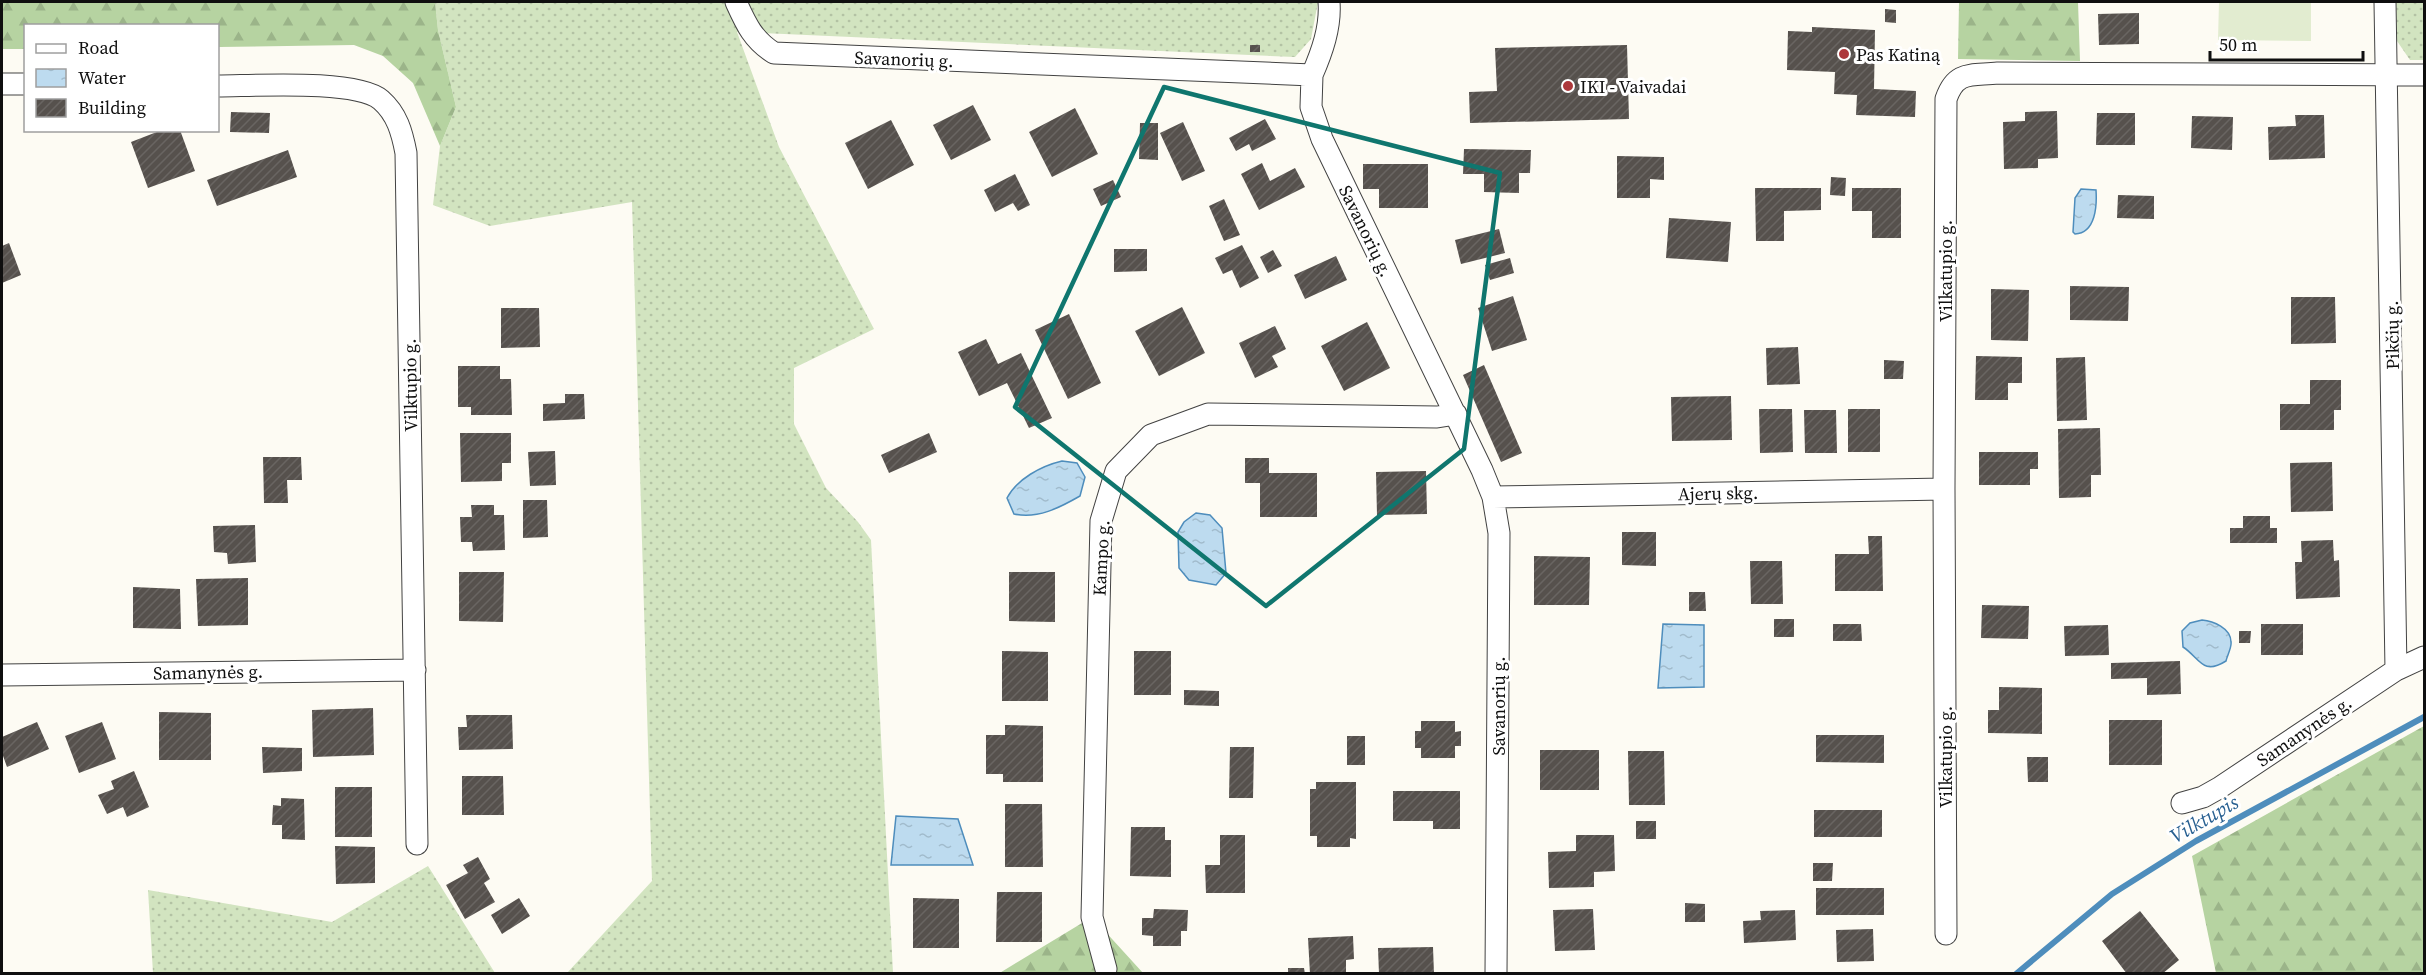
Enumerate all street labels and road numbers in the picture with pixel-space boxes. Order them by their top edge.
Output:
street label: Savanorių g. [854,45,954,73]
street label: Savanorių g. [1333,181,1399,281]
street label: Vilkatupio g. [1933,220,1958,322]
street label: Pikčių g. [2379,300,2405,370]
street label: Vilktupio g. [397,338,423,432]
street label: Ajerų skg. [1678,480,1758,506]
street label: Kampo g. [1087,519,1115,597]
street label: Savanorių g. [1486,656,1511,756]
street label: Samanynės g. [153,659,263,685]
street label: Samanynės g. [2251,690,2357,772]
street label: Vilkatupio g. [1933,706,1958,808]

